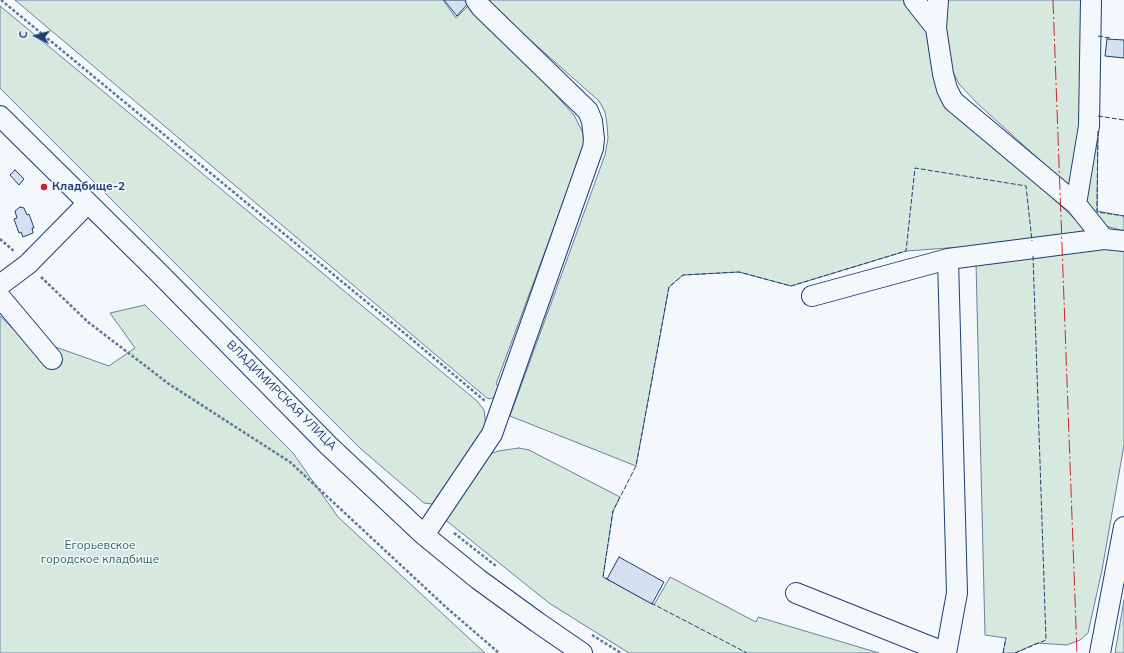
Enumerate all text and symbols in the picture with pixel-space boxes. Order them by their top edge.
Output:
north arrow [16,16,56,56]
text: С [16,30,31,39]
place label: Кладбище-2 [52,180,125,194]
marker: Кладбище-2 [39,182,49,192]
street label: ВЛАДИМИРСКАЯ УЛИЦА [223,338,339,454]
park label: Егорьевское городское кладбище [41,539,159,567]

